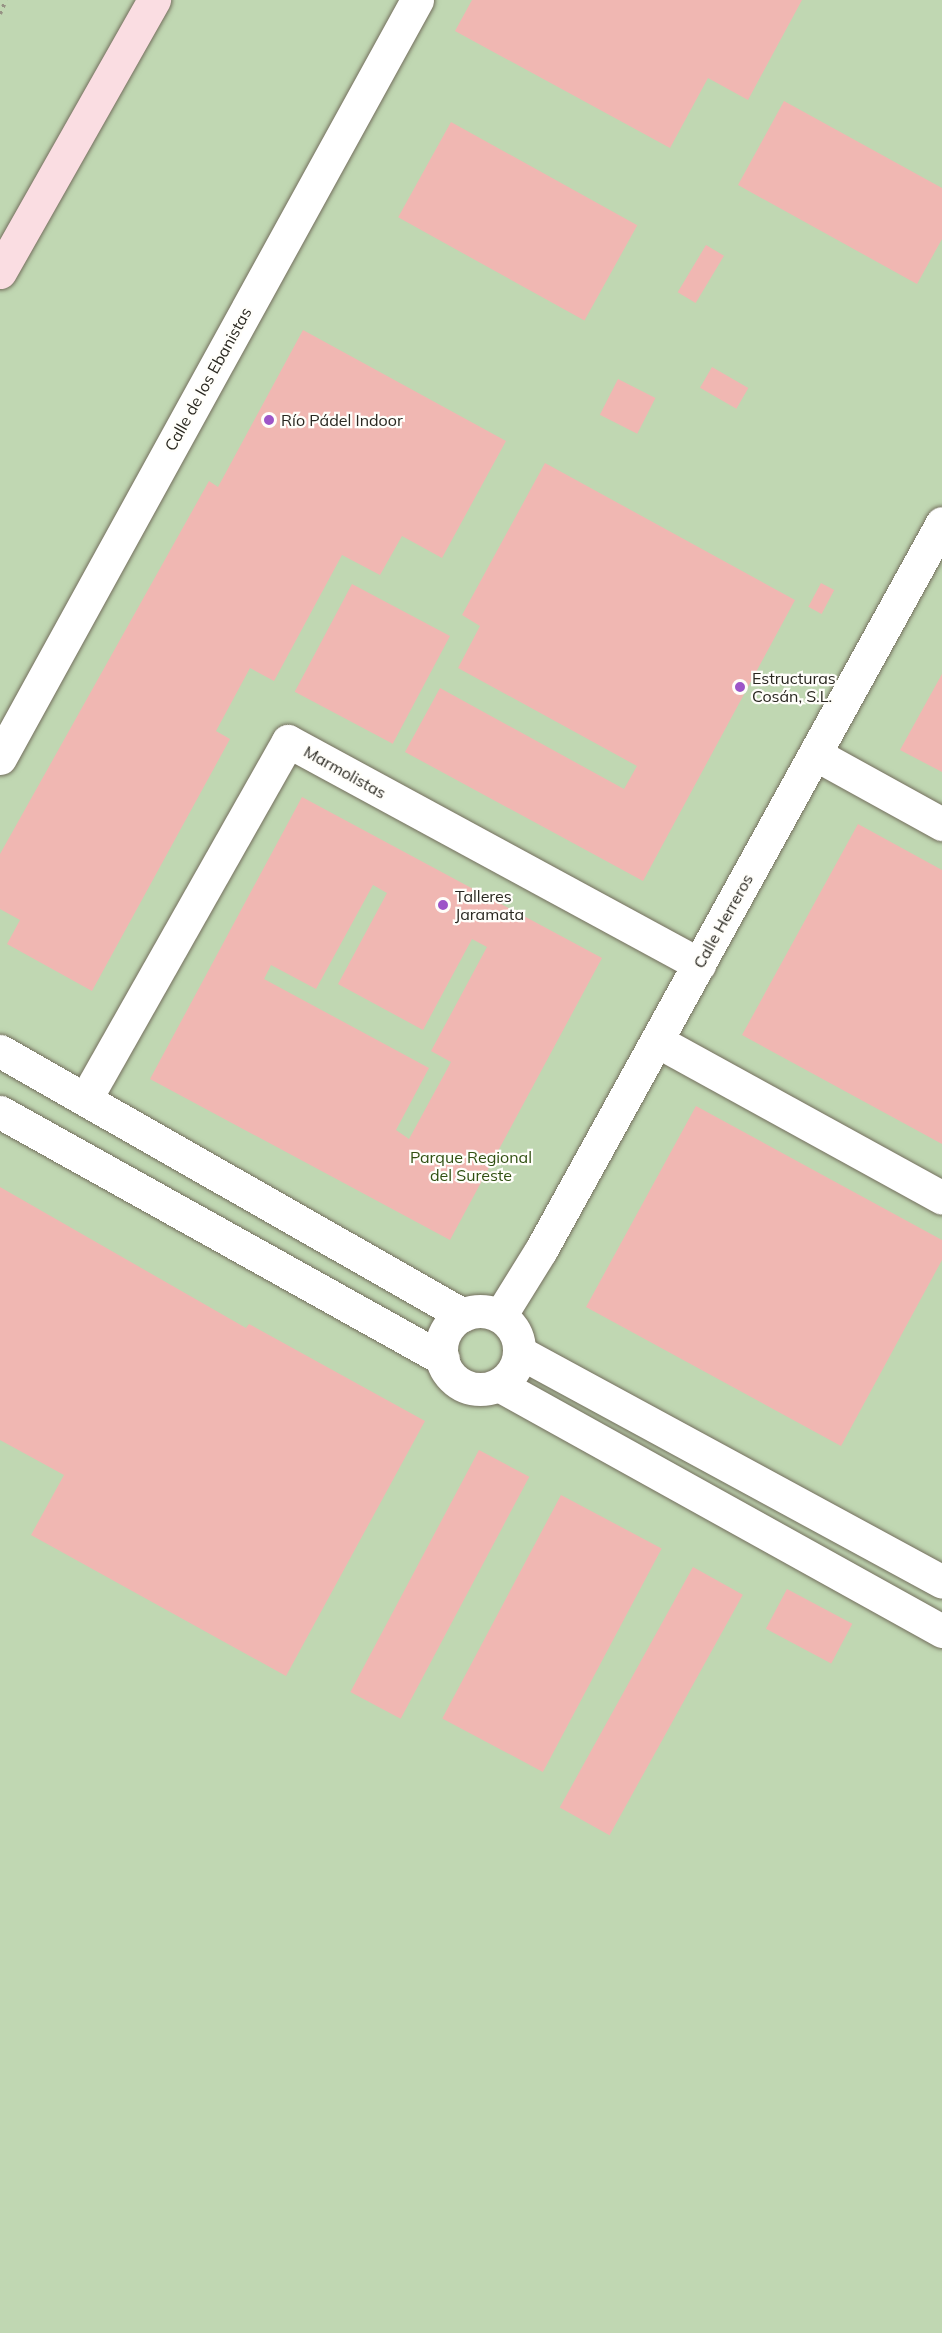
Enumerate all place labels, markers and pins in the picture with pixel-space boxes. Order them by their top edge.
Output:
place label: Río Pádel Indoor [281,410,403,430]
marker: Río Pádel Indoor [262,413,276,427]
place label: Estructuras Cosán, S.L. [752,668,836,706]
marker: Estructuras Cosán, S.L. [733,680,747,694]
place label: Talleres Jaramata [455,886,524,924]
marker: Talleres Jaramata [436,898,450,912]

